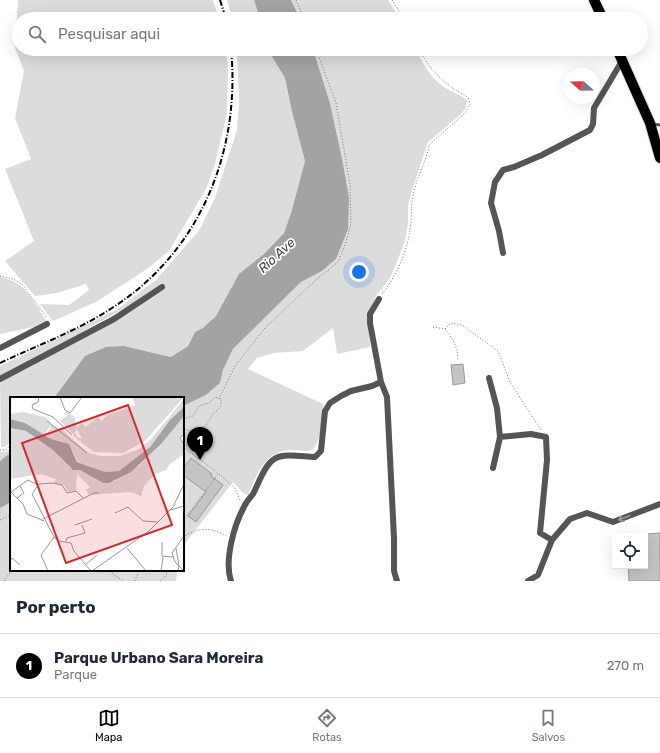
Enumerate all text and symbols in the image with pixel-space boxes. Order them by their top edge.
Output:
search box [12,12,648,56]
icon: search [26,23,48,45]
text: Pesquisar aqui [58,25,160,43]
north arrow [564,68,600,104]
water label: Rio Ave [255,235,298,276]
your location [349,262,369,282]
inset map [10,397,184,571]
pin: 1 [187,427,213,460]
one-way arrow [618,515,630,523]
map controls [612,533,648,569]
button: locate [612,533,648,569]
text: Por perto [16,597,96,617]
text: Parque Urbano Sara Moreira [54,649,263,667]
text: 1 [26,658,32,673]
text: 270 m [607,658,644,673]
text: Parque [54,667,97,682]
tab: Mapa [95,707,122,744]
tab: Rotas [312,707,342,744]
tab: Salvos [532,707,565,744]

